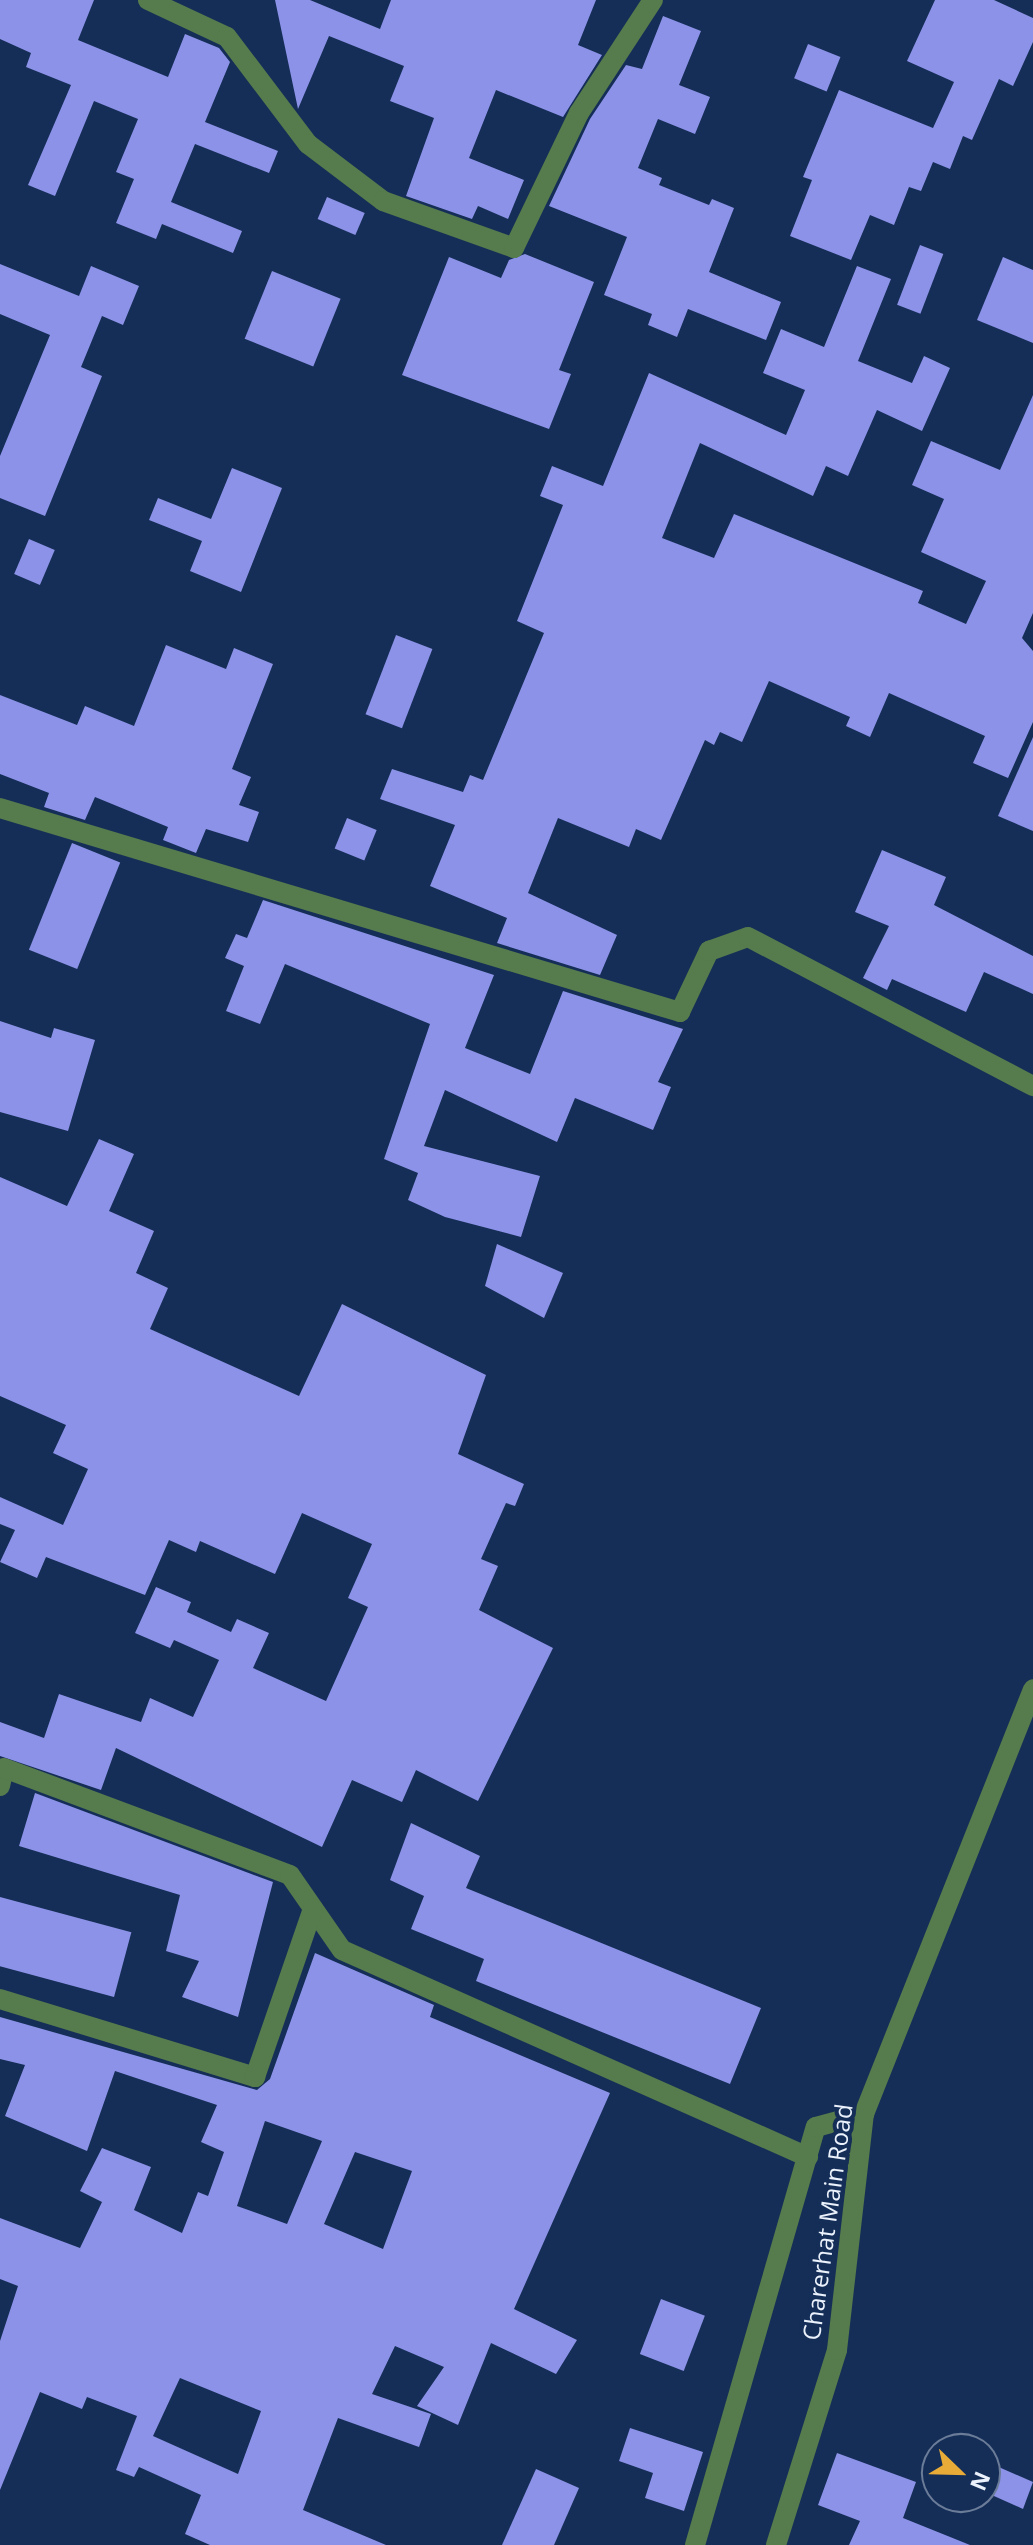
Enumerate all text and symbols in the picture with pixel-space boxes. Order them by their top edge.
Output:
street label: Charerhat Main Road [796,2102,858,2342]
north arrow [921,2433,1001,2513]
text: N [964,2467,999,2496]

